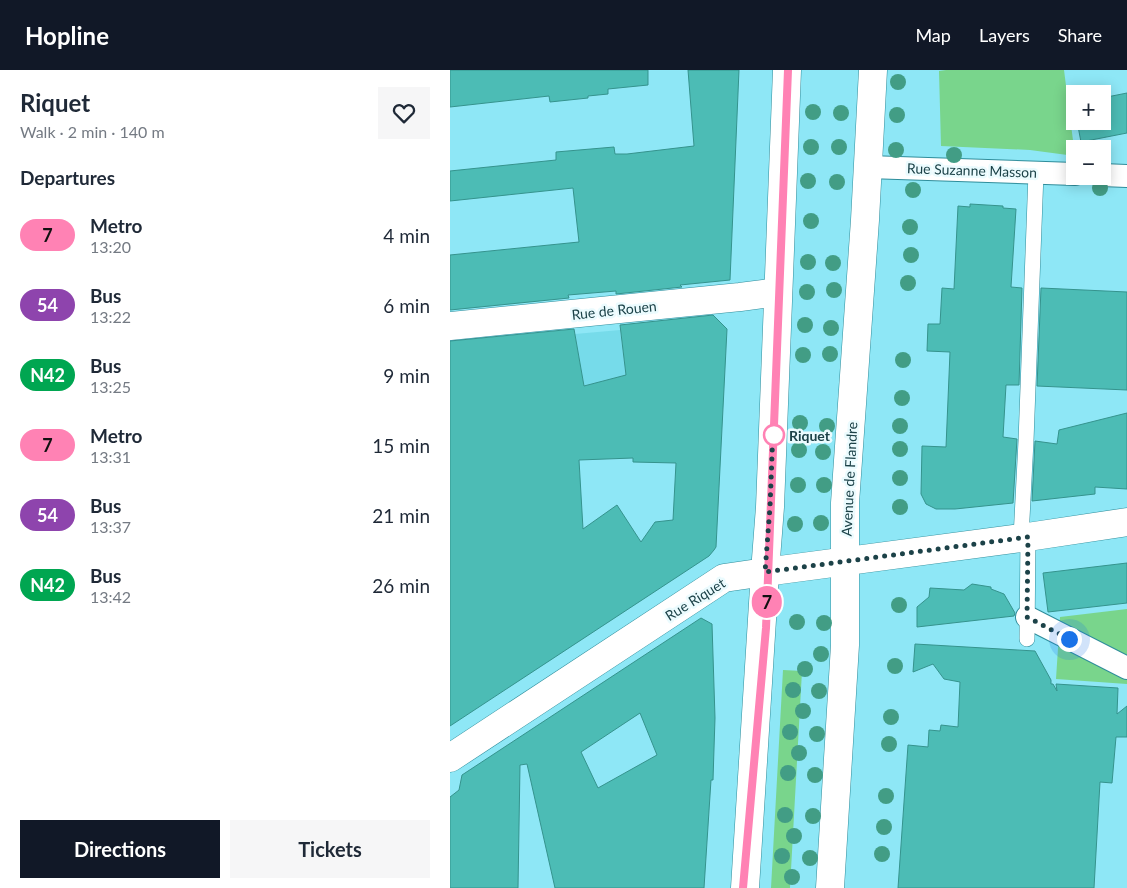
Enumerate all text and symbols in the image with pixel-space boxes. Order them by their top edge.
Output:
text: Hopline [25,21,109,50]
text: Map [915,24,951,46]
text: Layers [979,24,1030,46]
text: Share [1058,24,1102,46]
map controls [1066,85,1111,185]
button: + [1066,85,1111,130]
button: heart [378,87,430,139]
text: Riquet [20,88,90,117]
text: Walk · 2 min · 140 m [20,122,165,141]
button: − [1066,140,1111,185]
street label: Rue Suzanne Masson [907,159,1037,181]
text: Departures [20,166,115,189]
text: Metro [90,214,143,237]
text: 7 [42,224,53,246]
text: 4 min [383,224,430,247]
text: 13:20 [90,237,131,256]
text: Bus [90,284,121,307]
text: 54 [37,294,58,316]
text: 6 min [383,294,430,317]
street label: Rue de Rouen [571,297,657,323]
text: 13:22 [90,307,131,326]
text: Bus [90,354,121,377]
text: N42 [30,364,65,386]
text: 9 min [383,364,430,387]
text: 13:25 [90,377,131,396]
street label: Avenue de Flandre [838,421,860,537]
text: Metro [90,424,143,447]
marker: Riquet [763,424,785,446]
place label: Riquet [789,427,831,444]
text: 7 [42,434,53,456]
text: 15 min [372,434,430,457]
text: 13:31 [90,447,131,466]
text: Bus [90,494,121,517]
text: 54 [37,504,58,526]
text: 21 min [372,504,430,527]
text: 13:37 [90,517,131,536]
text: Bus [90,564,121,587]
text: N42 [30,574,65,596]
text: 26 min [372,574,430,597]
street label: Rue Riquet [662,574,728,624]
line badge: 7 [751,586,783,618]
text: 13:42 [90,587,131,606]
text: 7 [762,591,772,613]
your location [1057,627,1082,652]
button: Directions [20,820,220,878]
button: Tickets [230,820,430,878]

